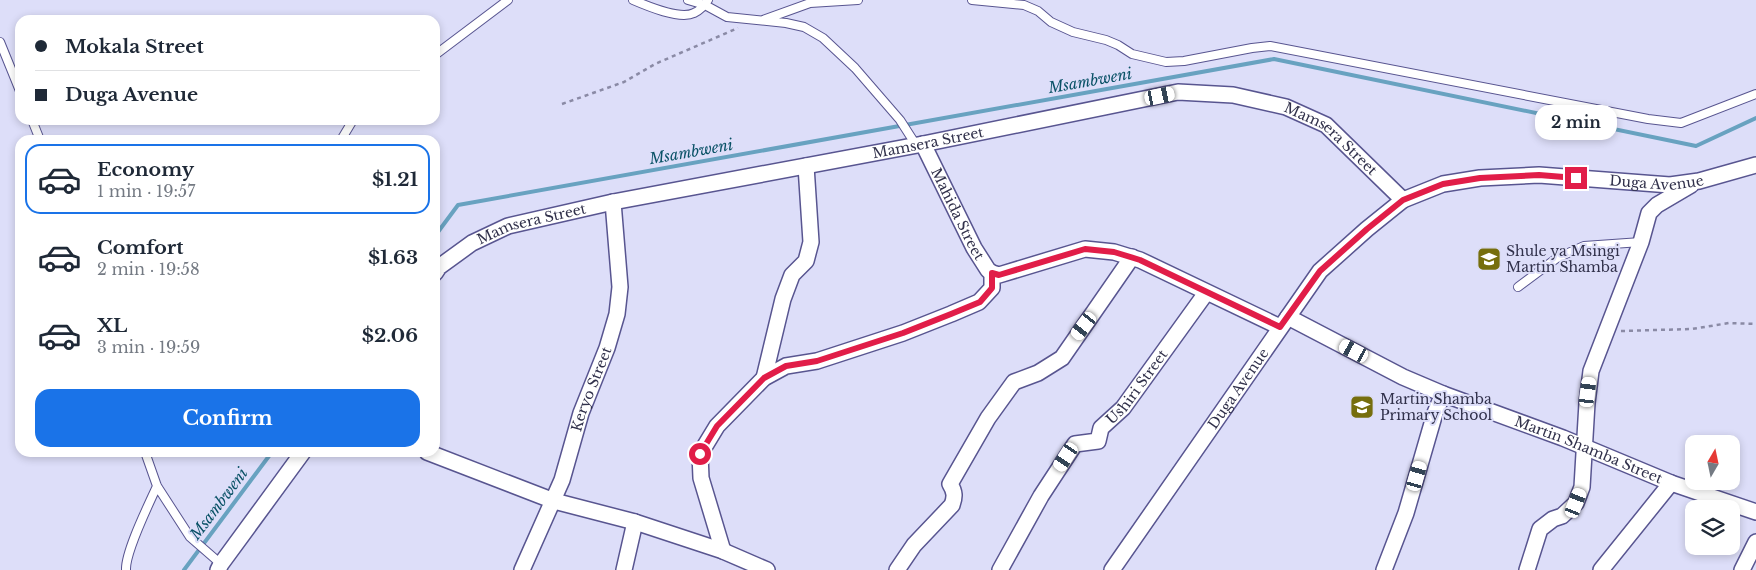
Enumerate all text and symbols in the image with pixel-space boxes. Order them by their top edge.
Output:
text: Mokala Street [65,35,204,58]
water label: Msambweni [1046,64,1134,97]
text: Duga Avenue [65,83,198,106]
car [1143,86,1176,106]
street label: Mamsera Street [1281,98,1382,179]
callout: 2 min [1535,106,1617,140]
text: 2 min [1551,112,1601,132]
street label: Mamsera Street [871,123,986,162]
water label: Msambweni [647,135,735,168]
icon: car [37,157,82,202]
text: Economy [97,158,194,181]
street label: Mahida Street [927,165,989,264]
route end [1565,167,1587,189]
text: $1.21 [372,168,418,191]
street label: Duga Avenue [1609,171,1706,194]
text: 1 min · 19:57 [97,181,195,201]
street label: Mamsera Street [474,199,588,248]
icon: car [37,235,82,280]
text: Comfort [97,236,184,259]
place label: Shule ya Msingi Martin Shamba [1506,242,1620,276]
text: $1.63 [368,246,418,269]
school or university icon: Shule ya Msingi Martin Shamba [1476,246,1502,272]
text: 2 min · 19:58 [97,259,200,279]
car [1068,310,1099,342]
icon: car [37,313,82,358]
text: XL [97,314,127,337]
text: $2.06 [362,324,418,347]
text: 3 min · 19:59 [97,337,200,357]
car [1337,337,1370,365]
street label: Keryo Street [567,344,616,434]
street label: Ushiri Street [1102,345,1172,428]
street label: Duga Avenue [1204,345,1273,433]
car [1578,376,1597,408]
button: Confirm [35,389,420,447]
place label: Martin Shamba Primary School [1380,390,1493,424]
school or university icon: Martin Shamba Primary School [1349,394,1375,420]
street label: Martin Shamba Street [1512,412,1666,488]
north arrow [1685,435,1740,490]
map controls [1685,435,1740,555]
car [1051,440,1080,474]
route start [689,443,711,465]
car [1405,460,1428,492]
water label: Msambweni [185,464,252,544]
car [1563,486,1588,520]
button: layers [1685,500,1740,555]

